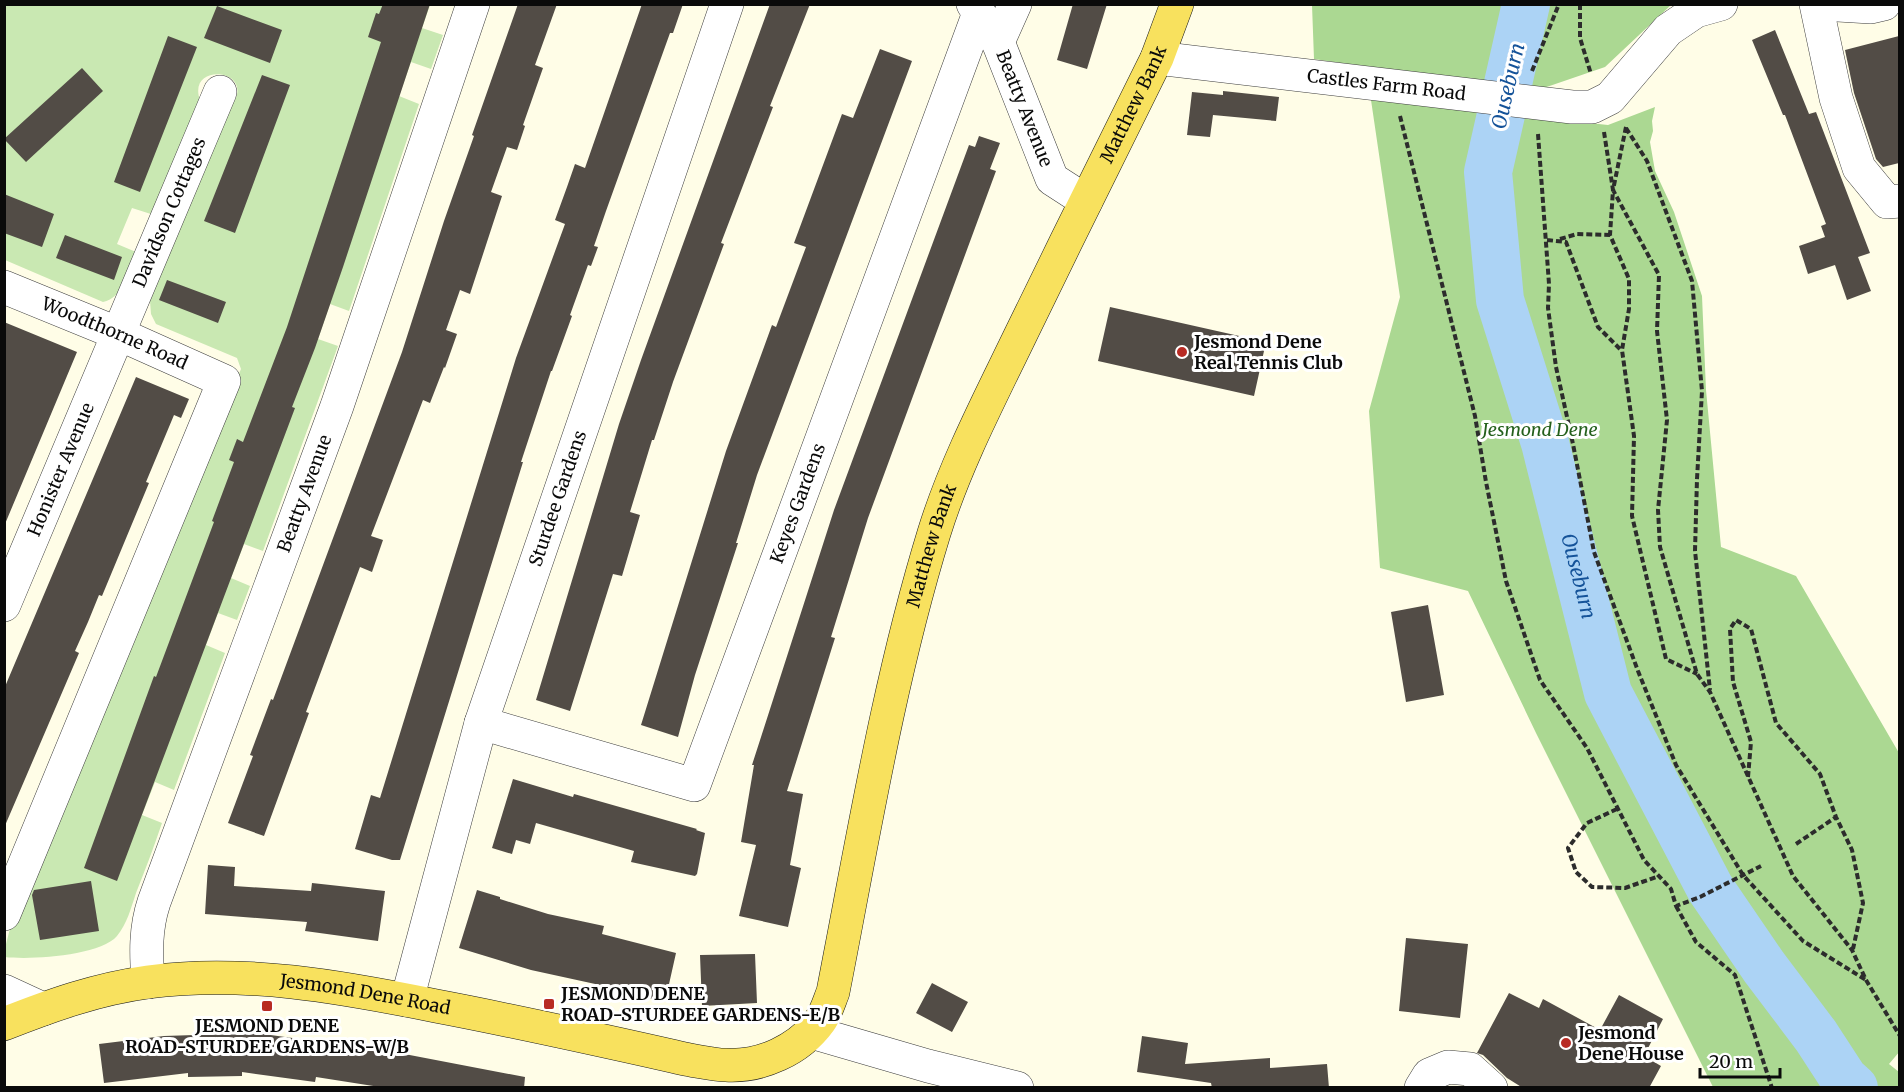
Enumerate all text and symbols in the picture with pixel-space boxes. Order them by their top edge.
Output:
water label: Ouseburn [1486,41,1530,131]
street label: Matthew Bank [1095,42,1172,167]
street label: Beatty Avenue [991,47,1058,170]
street label: Castles Farm Road [1306,64,1467,105]
street label: Davidson Cottages [127,134,211,291]
street label: Woodthorne Road [37,291,192,374]
place label: Jesmond Dene Real Tennis Club [1193,330,1343,374]
marker: Jesmond Dene Real Tennis Club [1175,345,1189,359]
street label: Honister Avenue [22,399,99,540]
park label: Jesmond Dene [1480,418,1598,441]
street label: Sturdee Gardens [523,427,591,569]
street label: Beatty Avenue [272,432,336,556]
street label: Keyes Gardens [765,440,830,567]
street label: Matthew Bank [901,480,961,610]
water label: Ouseburn [1556,531,1602,621]
street label: Jesmond Dene Road [278,969,453,1020]
place label: JESMOND DENE ROAD-STURDEE GARDENS-E/B [560,982,841,1026]
marker: JESMOND DENE ROAD-STURDEE GARDENS-E/B [542,997,556,1011]
marker: JESMOND DENE ROAD-STURDEE GARDENS-W/B [260,999,274,1013]
place label: JESMOND DENE ROAD-STURDEE GARDENS-W/B [125,1014,409,1058]
place label: Jesmond Dene House [1577,1021,1684,1065]
marker: Jesmond Dene House [1559,1036,1573,1050]
scale bar [1700,1041,1780,1079]
text: 20 m [1709,1050,1753,1073]

